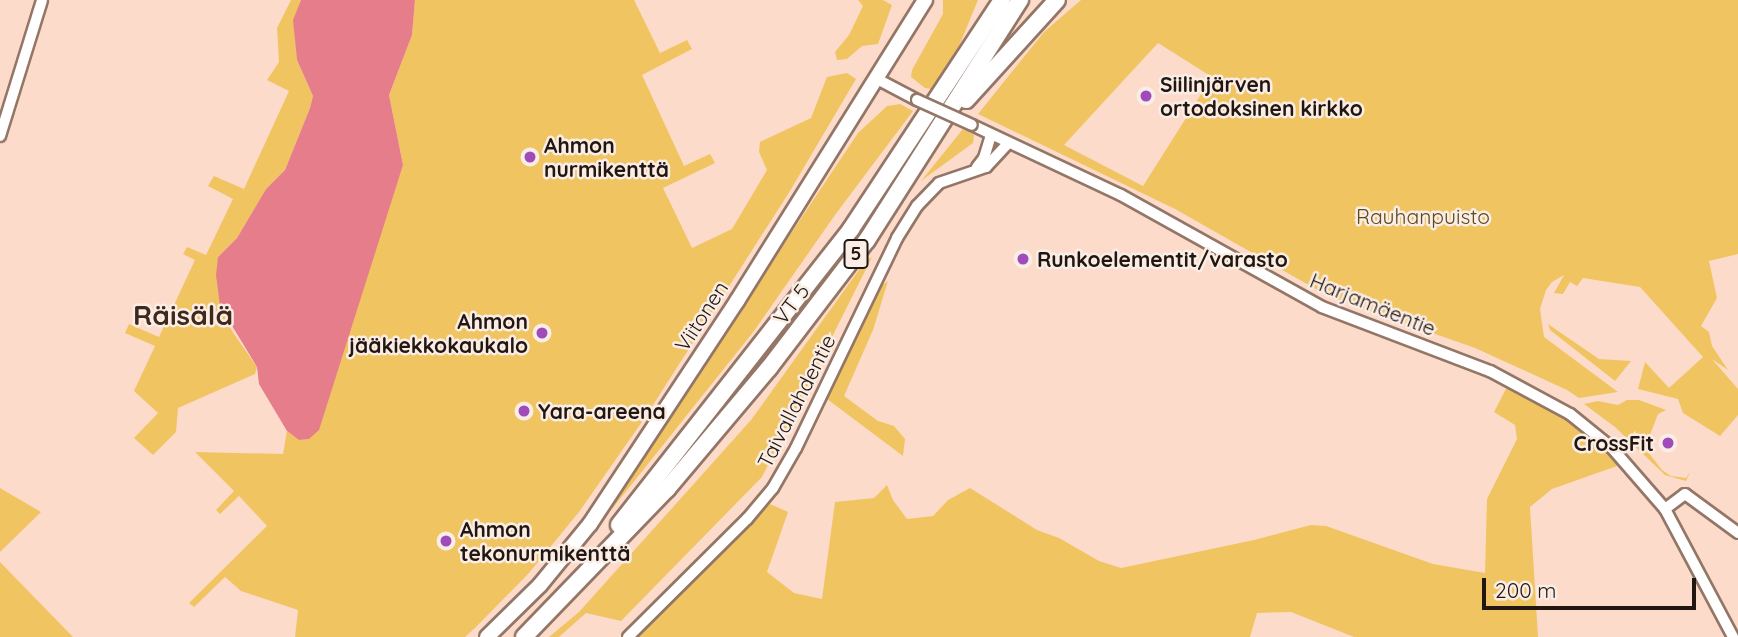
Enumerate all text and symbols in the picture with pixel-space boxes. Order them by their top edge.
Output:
place label: Siilinjärven ortodoksinen kirkko [1160,71,1363,121]
marker: Siilinjärven ortodoksinen kirkko [1138,88,1154,104]
place label: Ahmon nurmikenttä [544,132,669,182]
marker: Ahmon nurmikenttä [522,149,538,165]
park label: Rauhanpuisto [1356,203,1490,229]
road number: 5 [842,238,870,270]
place label: Runkoelementit/varasto [1037,246,1288,272]
marker: Runkoelementit/varasto [1015,251,1031,267]
street label: Harjamäentie [1306,267,1440,341]
street label: Viitonen [669,276,733,356]
street label: VT 5 [768,279,814,329]
district label: Räisälä [133,298,233,332]
place label: Ahmon jääkiekkokaukalo [349,308,528,358]
marker: Ahmon jääkiekkokaukalo [534,325,550,341]
street label: Taivallahdentie [752,330,840,472]
place label: Yara-areena [538,398,666,424]
marker: Yara-areena [516,403,532,419]
place label: CrossFit [1573,430,1654,456]
marker: CrossFit [1660,435,1676,451]
place label: Ahmon tekonurmikenttä [460,516,630,566]
marker: Ahmon tekonurmikenttä [438,533,454,549]
scale bar [1486,564,1700,608]
text: 200 m [1495,577,1557,603]

